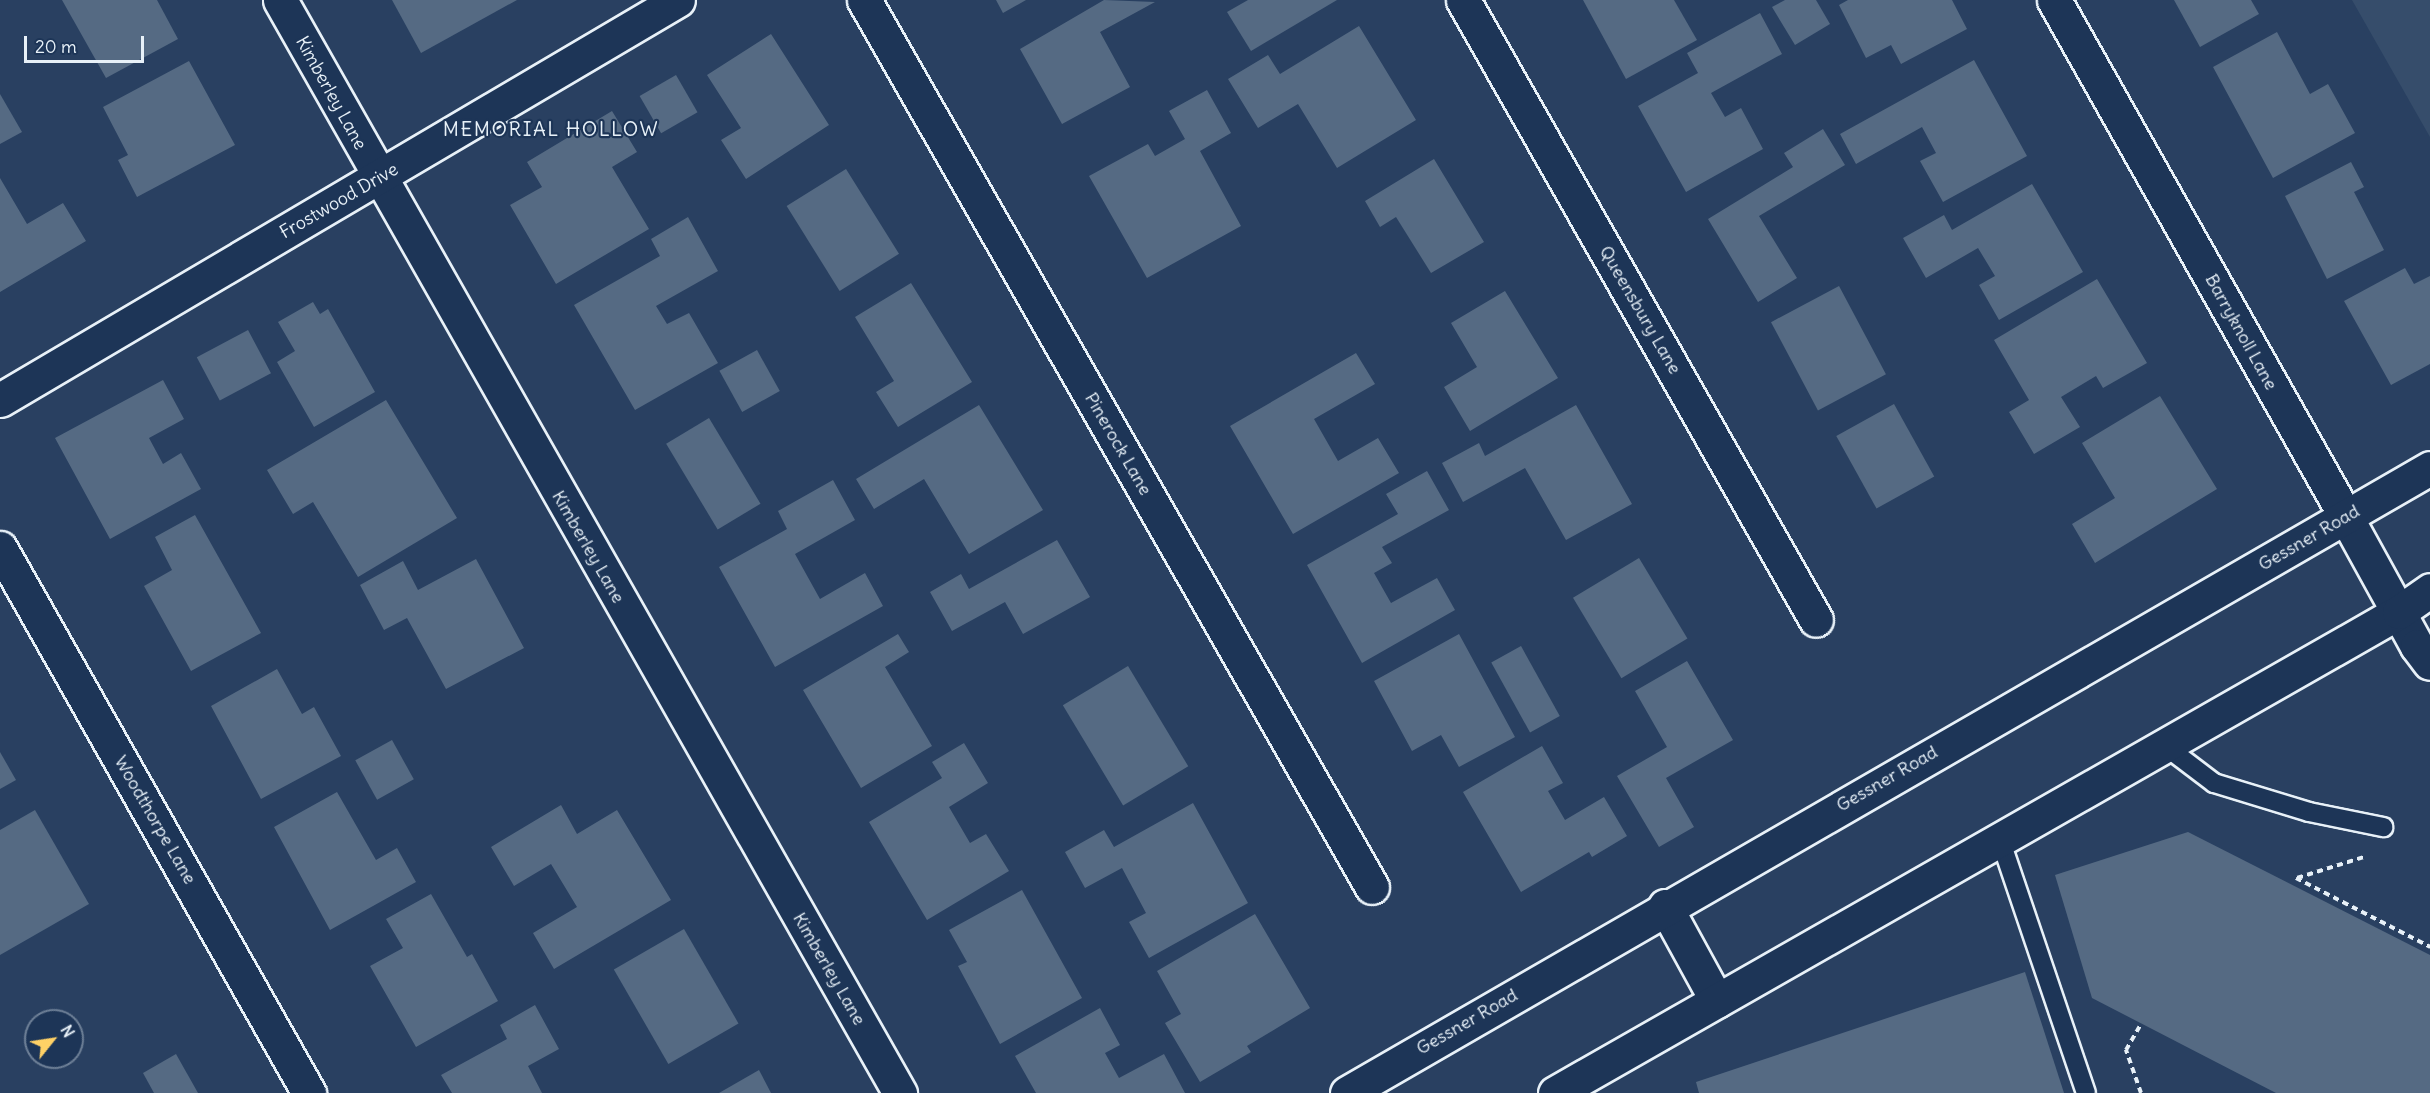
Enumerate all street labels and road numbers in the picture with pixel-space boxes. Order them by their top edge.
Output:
street label: Kimberley Lane [291,33,371,153]
street label: Frostwood Drive [276,158,402,244]
street label: Queensbury Lane [1595,242,1685,378]
street label: Barryknoll Lane [2200,270,2282,394]
street label: Pinerock Lane [1080,389,1156,499]
street label: Kimberley Lane [547,487,629,607]
street label: Gessner Road [2255,500,2363,576]
street label: Gessner Road [1833,741,1941,817]
street label: Woodthorpe Lane [109,752,201,888]
street label: Kimberley Lane [788,909,870,1029]
street label: Gessner Road [1413,984,1521,1060]

